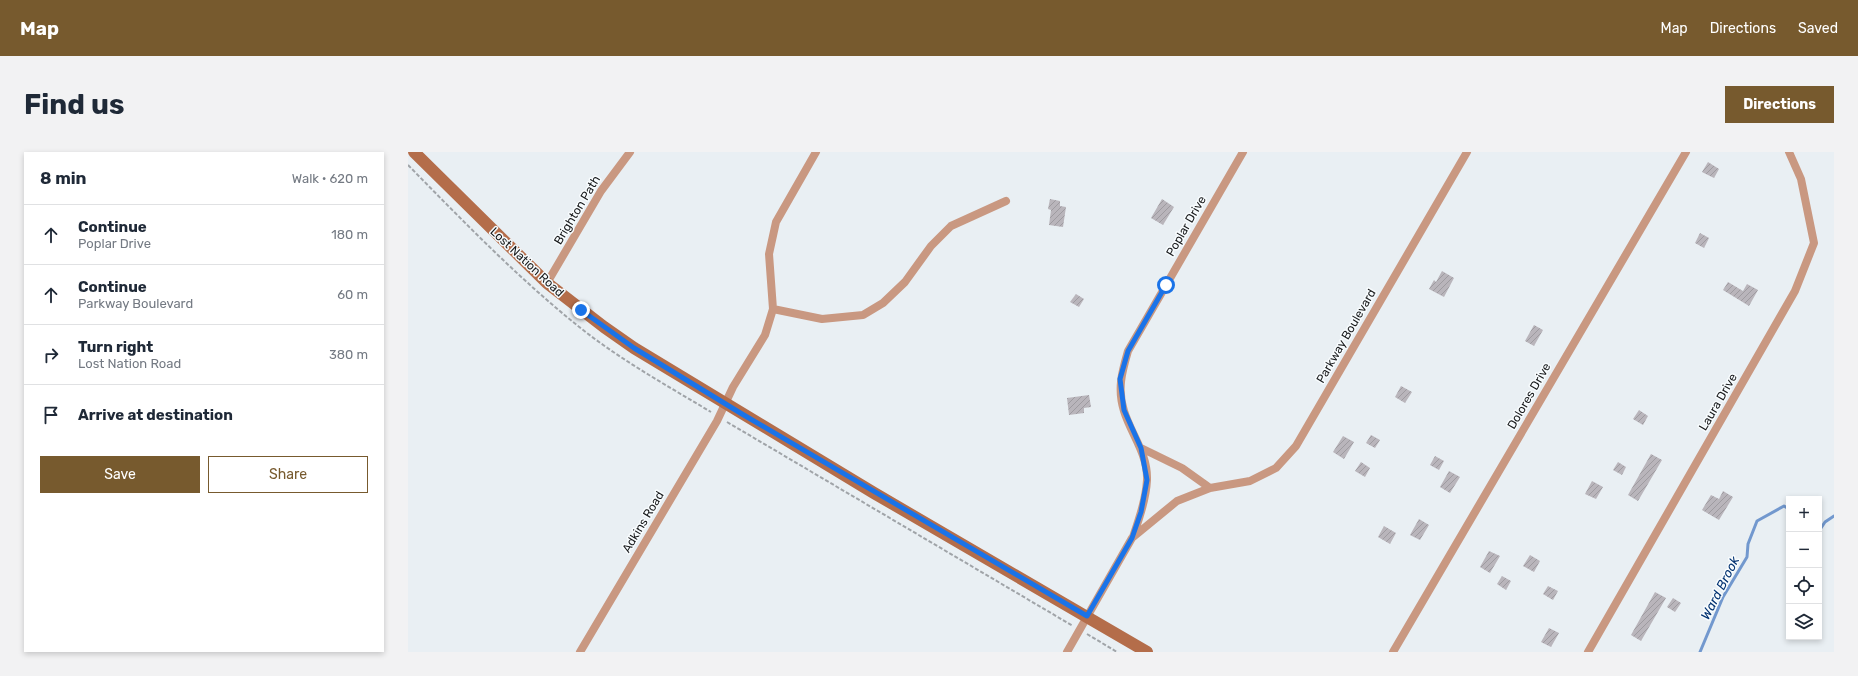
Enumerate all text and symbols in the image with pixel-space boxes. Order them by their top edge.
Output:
text: Map [20,17,59,40]
text: Map [1661,20,1688,37]
text: Directions [1710,20,1776,37]
text: Saved [1798,20,1838,37]
button: Directions [1725,86,1834,123]
text: Find us [24,88,124,121]
text: 8 min [40,168,87,188]
text: Walk · 620 m [292,171,368,186]
street label: Brighton Path [551,173,603,247]
street label: Poplar Drive [1163,193,1209,259]
text: Continue [78,218,147,236]
icon: ahead [40,224,62,246]
street label: Lost Nation Road [487,224,567,300]
text: 180 m [331,227,368,242]
text: Poplar Drive [78,236,151,251]
route start [1157,276,1175,294]
text: Continue [78,278,147,296]
icon: ahead [40,284,62,306]
street label: Parkway Boulevard [1313,286,1379,386]
text: 60 m [337,287,368,302]
text: Parkway Boulevard [78,296,193,311]
route end [572,301,590,319]
text: Turn right [78,338,153,356]
icon: right [40,344,62,366]
text: 380 m [329,347,368,362]
text: Lost Nation Road [78,356,181,371]
street label: Dolores Drive [1504,360,1554,432]
street label: Laura Drive [1696,371,1740,433]
icon: arrive [40,404,62,426]
text: Arrive at destination [78,406,233,424]
button: Save [40,456,200,493]
button: Share [208,456,368,493]
street label: Adkins Road [619,489,667,555]
map controls [1786,496,1822,640]
button: + [1786,496,1822,532]
button: − [1786,532,1822,568]
water label: Ward Brook [1698,554,1742,622]
button: locate [1786,568,1822,604]
button: layers [1786,604,1822,640]

